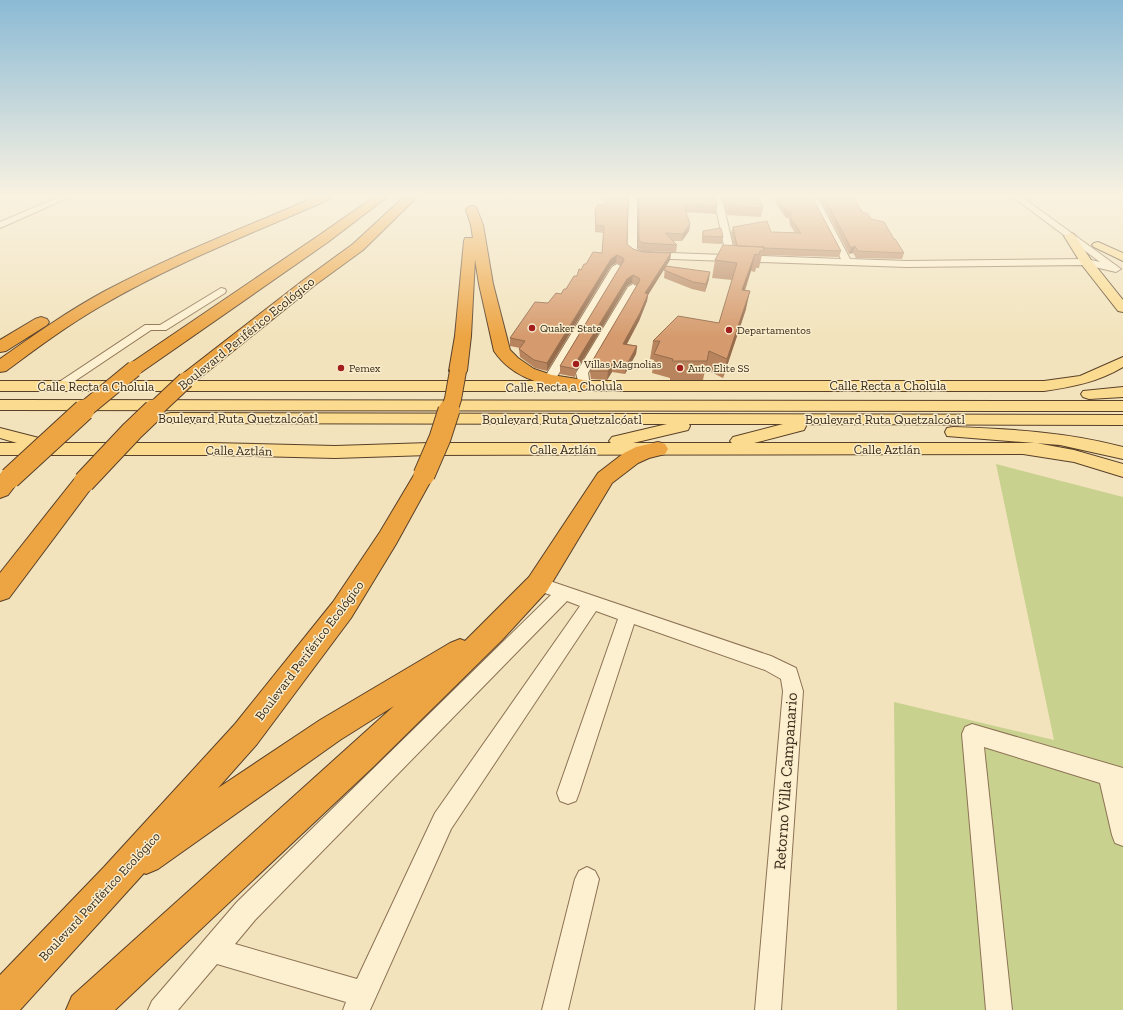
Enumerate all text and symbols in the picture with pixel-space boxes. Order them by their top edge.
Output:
street label: Boulevard Periférico Ecológico [175,274,318,393]
place label: Quaker State [540,322,602,335]
marker: Quaker State [527,323,537,333]
place label: Departamentos [737,324,811,337]
marker: Departamentos [724,325,734,335]
place label: Villas Magnolias [583,358,662,371]
marker: Villas Magnolias [571,359,581,369]
place label: Pemex [349,362,381,375]
place label: Auto Elite SS [688,362,749,375]
marker: Pemex [336,363,346,373]
marker: Auto Elite SS [675,363,685,373]
street label: Calle Recta a Cholula [506,378,623,395]
street label: Calle Recta a Cholula [830,378,947,393]
street label: Calle Recta a Cholula [38,379,155,394]
street label: Boulevard Ruta Quetzalcóatl [158,411,318,426]
street label: Boulevard Ruta Quetzalcóatl [482,412,642,427]
street label: Boulevard Ruta Quetzalcóatl [805,412,965,427]
street label: Calle Aztlán [205,442,273,459]
street label: Calle Aztlán [530,442,597,457]
street label: Calle Aztlán [854,442,921,457]
street label: Boulevard Periférico Ecológico [252,577,367,723]
street label: Retorno Villa Campanario [770,692,801,870]
street label: Boulevard Periférico Ecológico [36,829,163,964]

